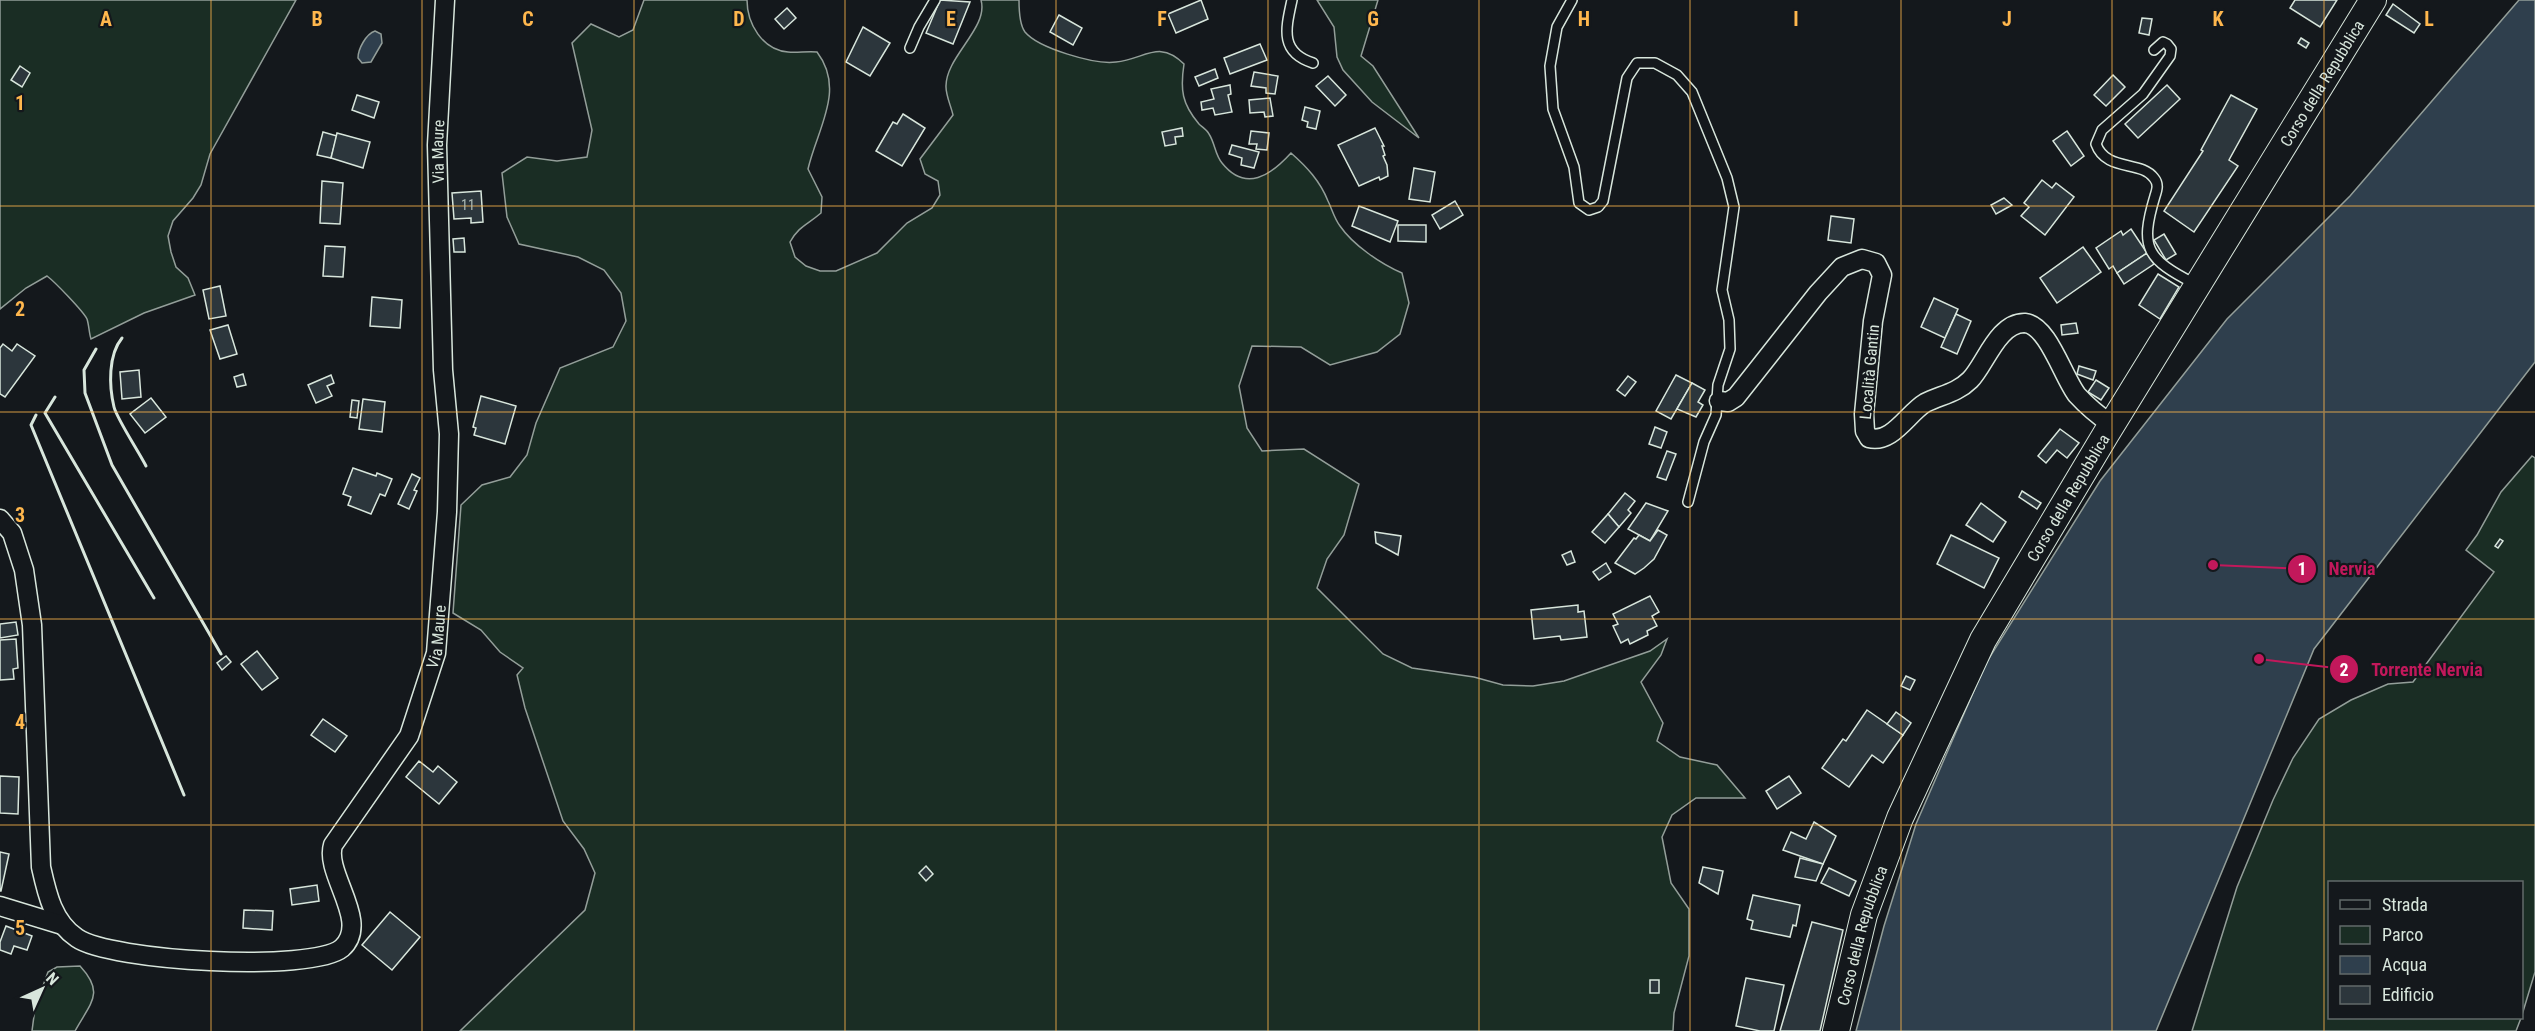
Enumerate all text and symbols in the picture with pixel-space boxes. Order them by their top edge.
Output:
text: A [100,7,112,31]
text: B [311,7,323,31]
text: C [522,7,534,31]
text: D [733,7,745,31]
text: E [946,7,956,31]
text: F [1157,7,1167,31]
text: G [1367,7,1379,31]
text: H [1578,7,1590,31]
text: I [1793,7,1799,31]
text: J [2002,7,2012,31]
text: K [2212,7,2224,31]
text: L [2424,7,2434,31]
street label: Corso della Repubblica [2276,17,2368,150]
text: 1 [15,91,25,115]
street label: Via Maure [428,119,448,184]
house number: 11 [461,197,475,213]
text: 2 [15,297,25,321]
street label: Località Gantin [1856,324,1883,420]
street label: Corso della Repubblica [2023,431,2114,565]
text: 3 [15,503,25,527]
callout: Nervia [2287,551,2387,587]
text: 1 [2297,558,2307,579]
text: Nervia [2329,558,2375,579]
street label: Via Maure [423,604,450,671]
callout: Torrente Nervia [2329,651,2494,687]
text: 2 [2339,659,2349,680]
text: Torrente Nervia [2371,659,2483,680]
text: 4 [15,710,25,734]
street label: Corso della Repubblica [1833,863,1892,1008]
legend [2328,881,2523,1019]
text: Strada [2382,894,2428,915]
text: 5 [15,916,25,940]
text: Parco [2382,924,2423,945]
text: Acqua [2382,954,2427,975]
north arrow [12,959,72,1019]
text: N [42,969,62,989]
text: Edificio [2382,984,2434,1005]

